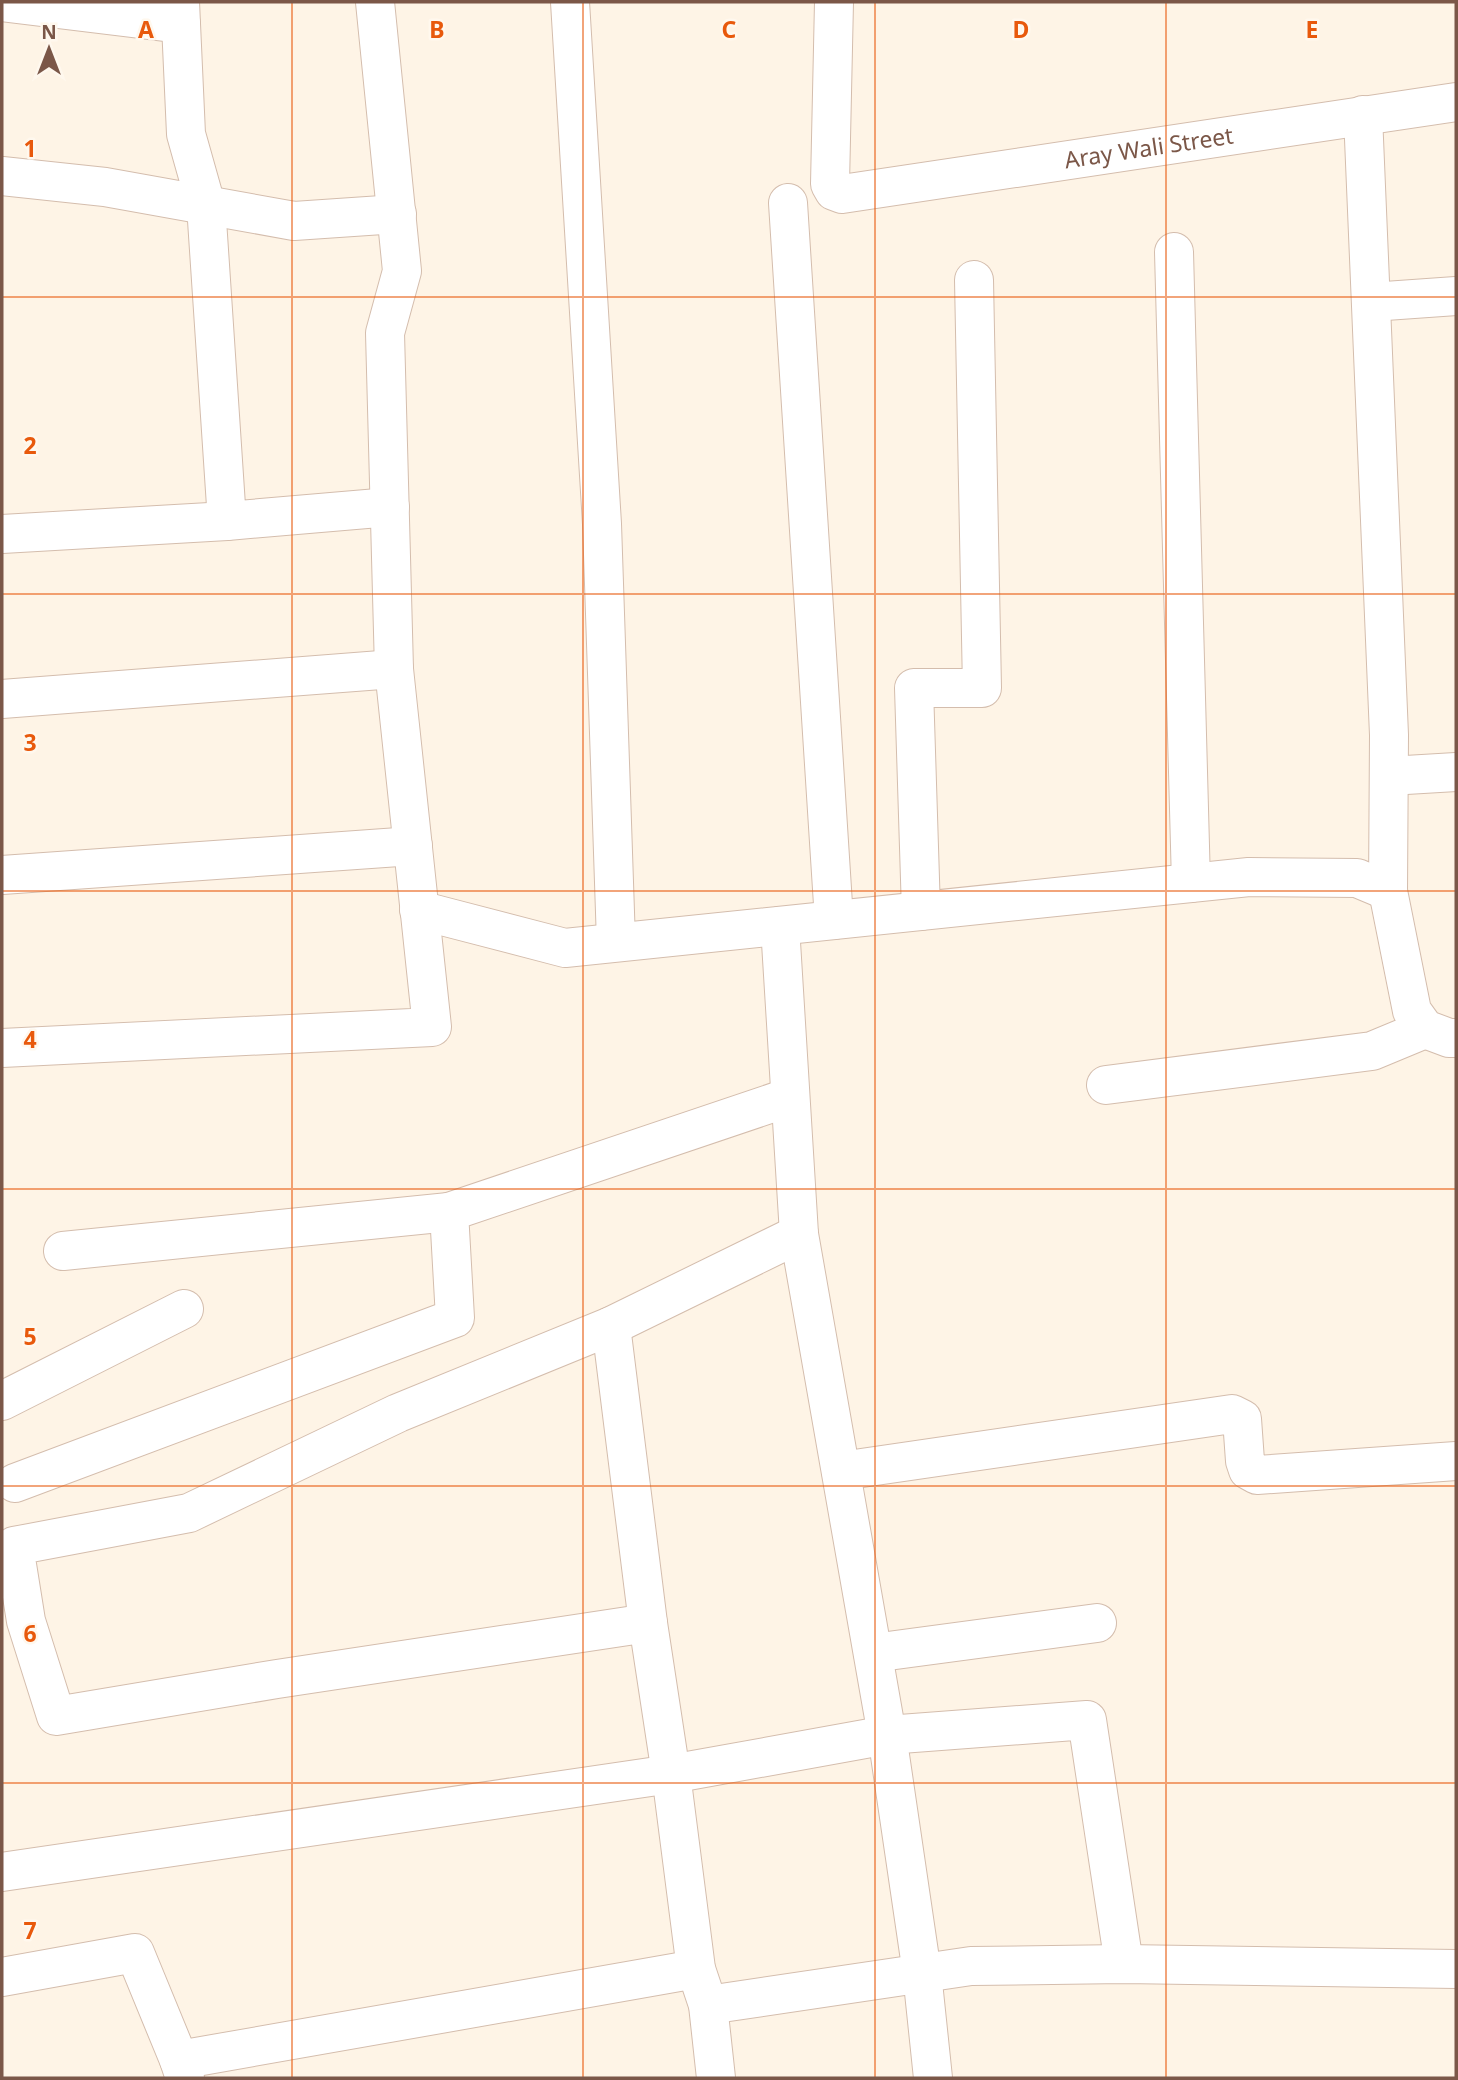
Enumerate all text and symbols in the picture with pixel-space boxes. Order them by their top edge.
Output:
text: A [138,13,154,45]
text: B [429,13,445,45]
text: C [722,13,737,45]
text: D [1013,13,1029,45]
text: E [1306,13,1318,45]
north arrow [14,14,84,84]
text: N [41,19,57,45]
street label: Aray Wali Street [1062,119,1235,175]
text: 1 [23,132,37,164]
text: 2 [23,429,37,461]
text: 3 [23,726,37,758]
text: 4 [23,1023,37,1055]
text: 5 [23,1320,37,1352]
text: 6 [23,1617,37,1649]
text: 7 [23,1914,37,1946]

